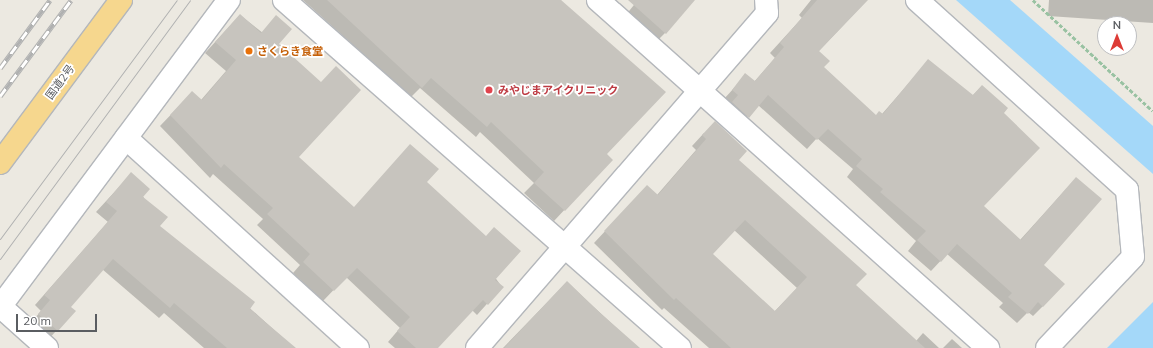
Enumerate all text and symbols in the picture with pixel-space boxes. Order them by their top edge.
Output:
north arrow [1097,16,1137,56]
text: N [1113,18,1121,32]
place label: さくらき食堂 [257,44,323,58]
marker: さくらき食堂 [244,46,254,56]
street label: 国道2号 [43,62,77,102]
place label: みやじまアイクリニック [498,83,619,97]
marker: みやじまアイクリニック [483,84,495,96]
scale bar [18,306,99,332]
text: 20 m [23,313,51,328]

